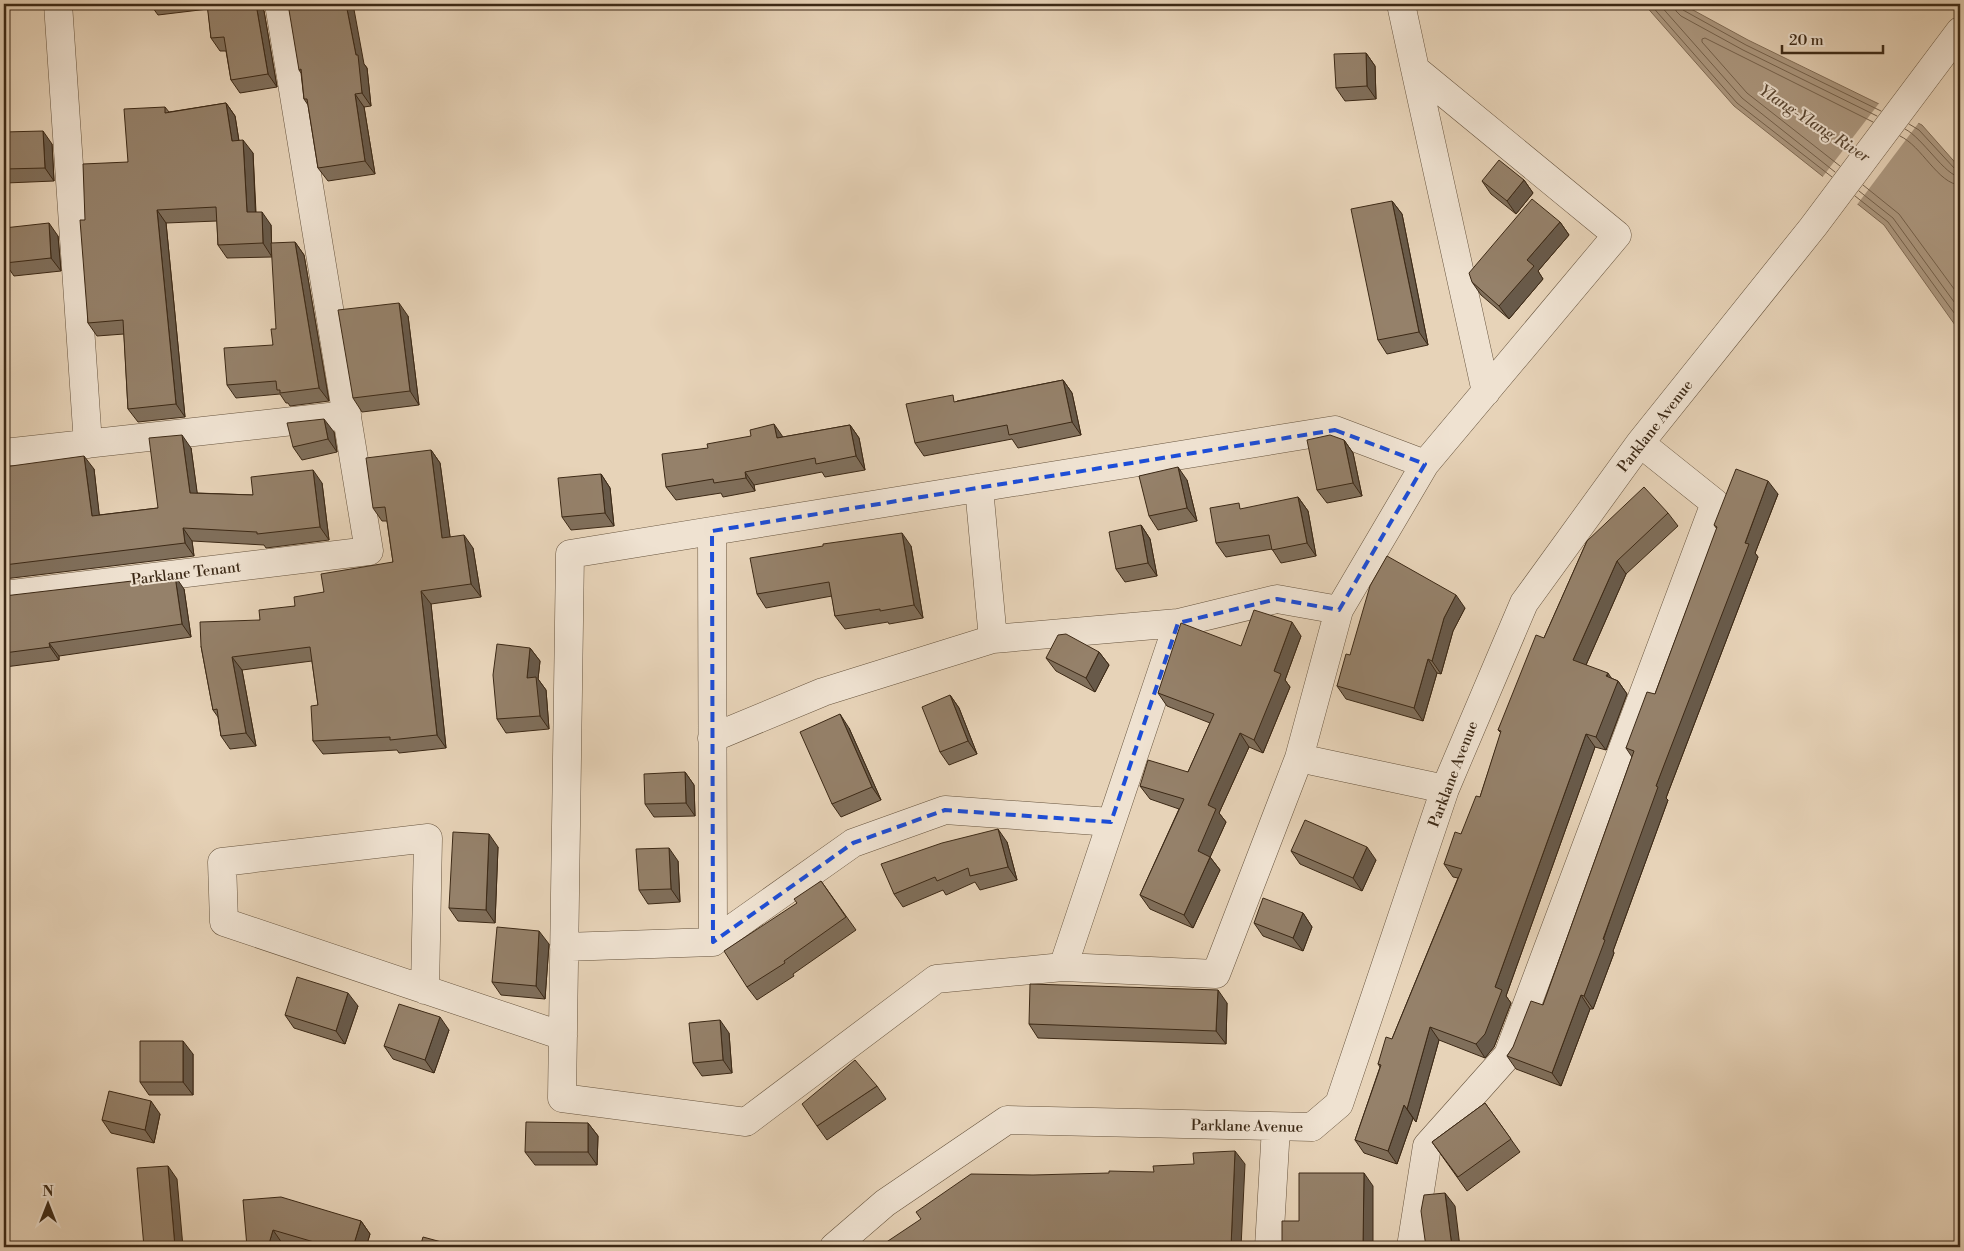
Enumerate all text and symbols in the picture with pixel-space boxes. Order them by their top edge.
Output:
scale bar [1782,22,1883,54]
text: 20 m [1789,31,1824,50]
water label: Ylang-Ylang River [1755,81,1875,168]
street label: Parklane Avenue [1613,376,1697,476]
street label: Parklane Tenant [130,557,243,590]
street label: Parklane Avenue [1424,718,1482,830]
street label: Parklane Avenue [1191,1116,1303,1137]
north arrow [22,1178,72,1228]
text: N [42,1183,54,1201]

